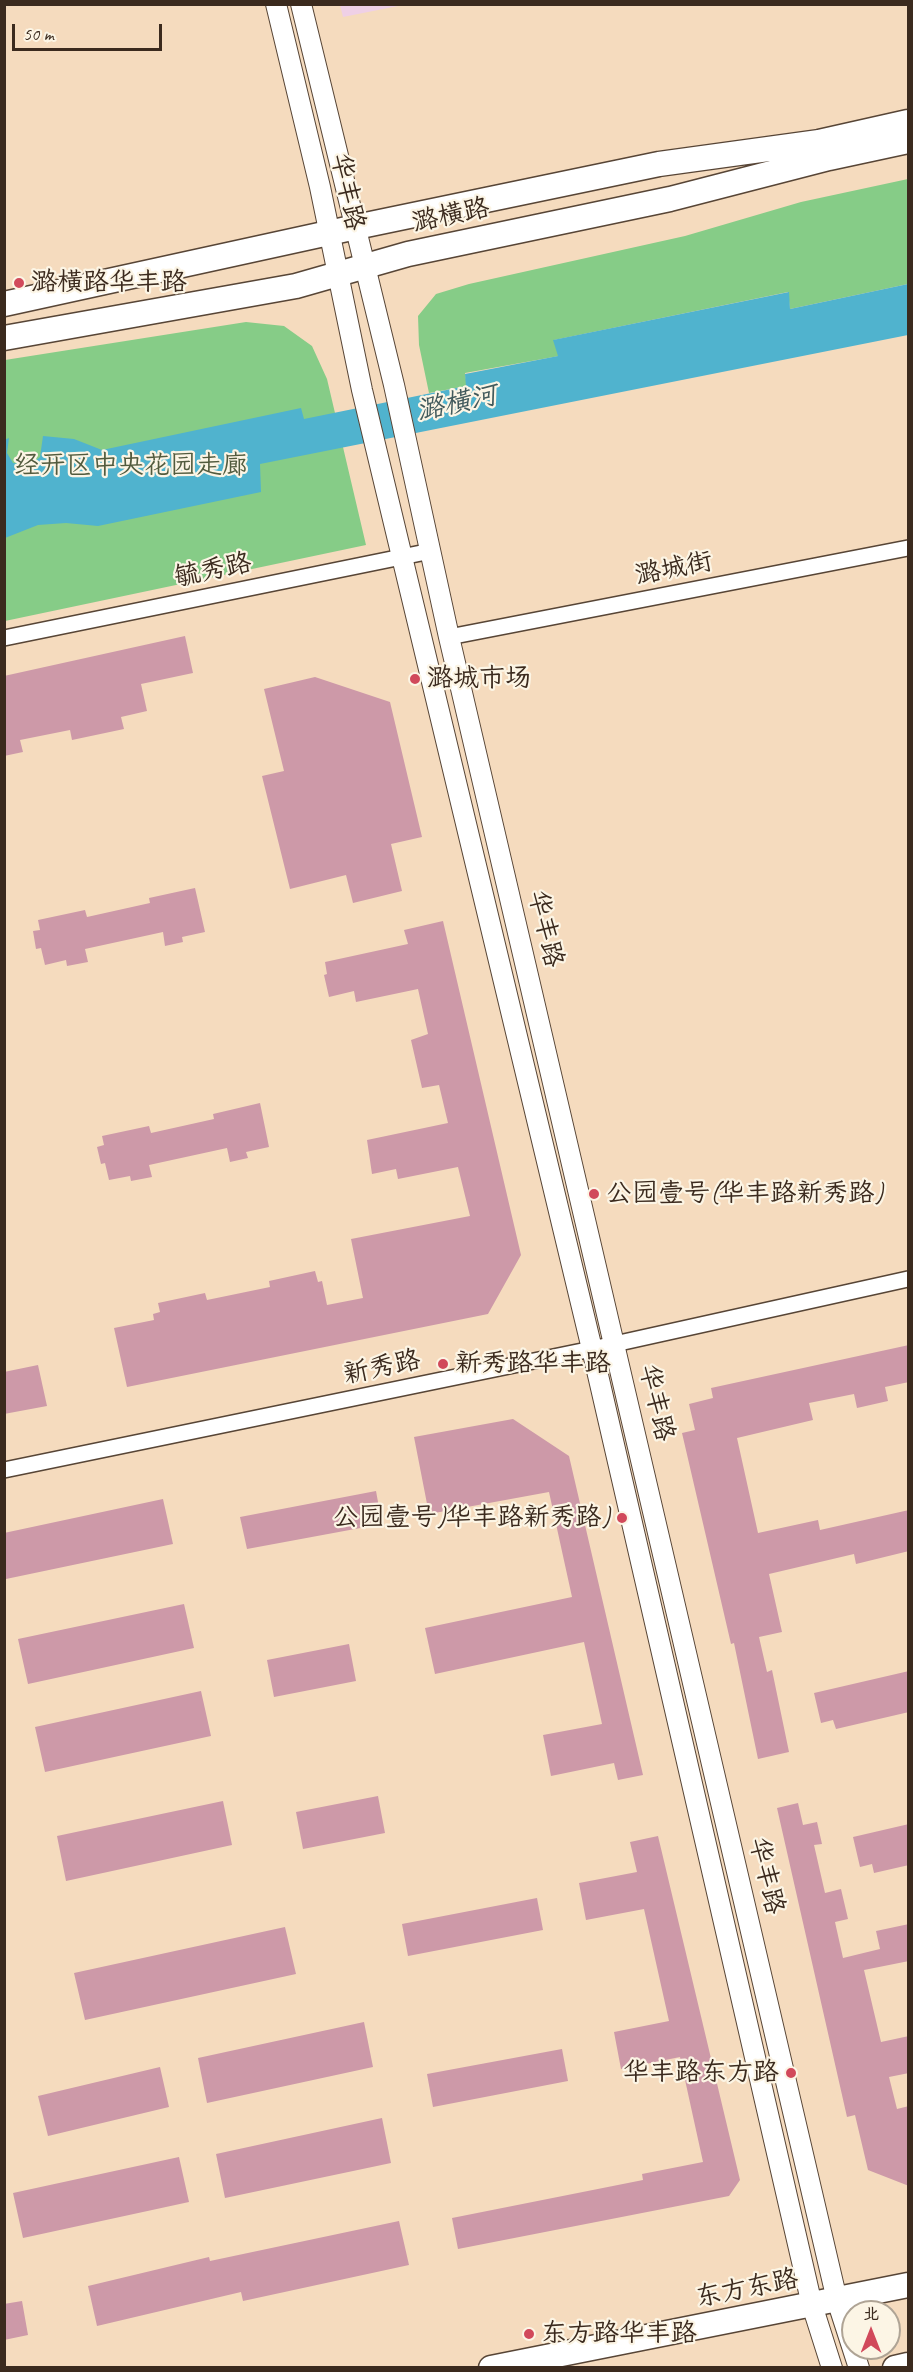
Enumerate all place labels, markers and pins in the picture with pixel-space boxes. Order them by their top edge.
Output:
place label: 潞横路华丰路 [31,267,187,299]
marker: 潞横路华丰路 [12,276,26,290]
place label: 潞城市场 [427,663,531,695]
marker: 潞城市场 [408,672,422,686]
place label: 公园壹号(华丰路新秀路) [606,1178,883,1210]
marker: 公园壹号(华丰路新秀路) [587,1187,601,1201]
place label: 新秀路华丰路 [455,1348,611,1380]
marker: 新秀路华丰路 [436,1357,450,1371]
place label: 公园壹号)华丰路新秀路) [333,1502,610,1534]
marker: 公园壹号)华丰路新秀路) [615,1511,629,1525]
place label: 华丰路东方路 [623,2057,779,2089]
marker: 华丰路东方路 [784,2066,798,2080]
place label: 东方路华丰路 [541,2318,697,2350]
marker: 东方路华丰路 [522,2327,536,2341]

